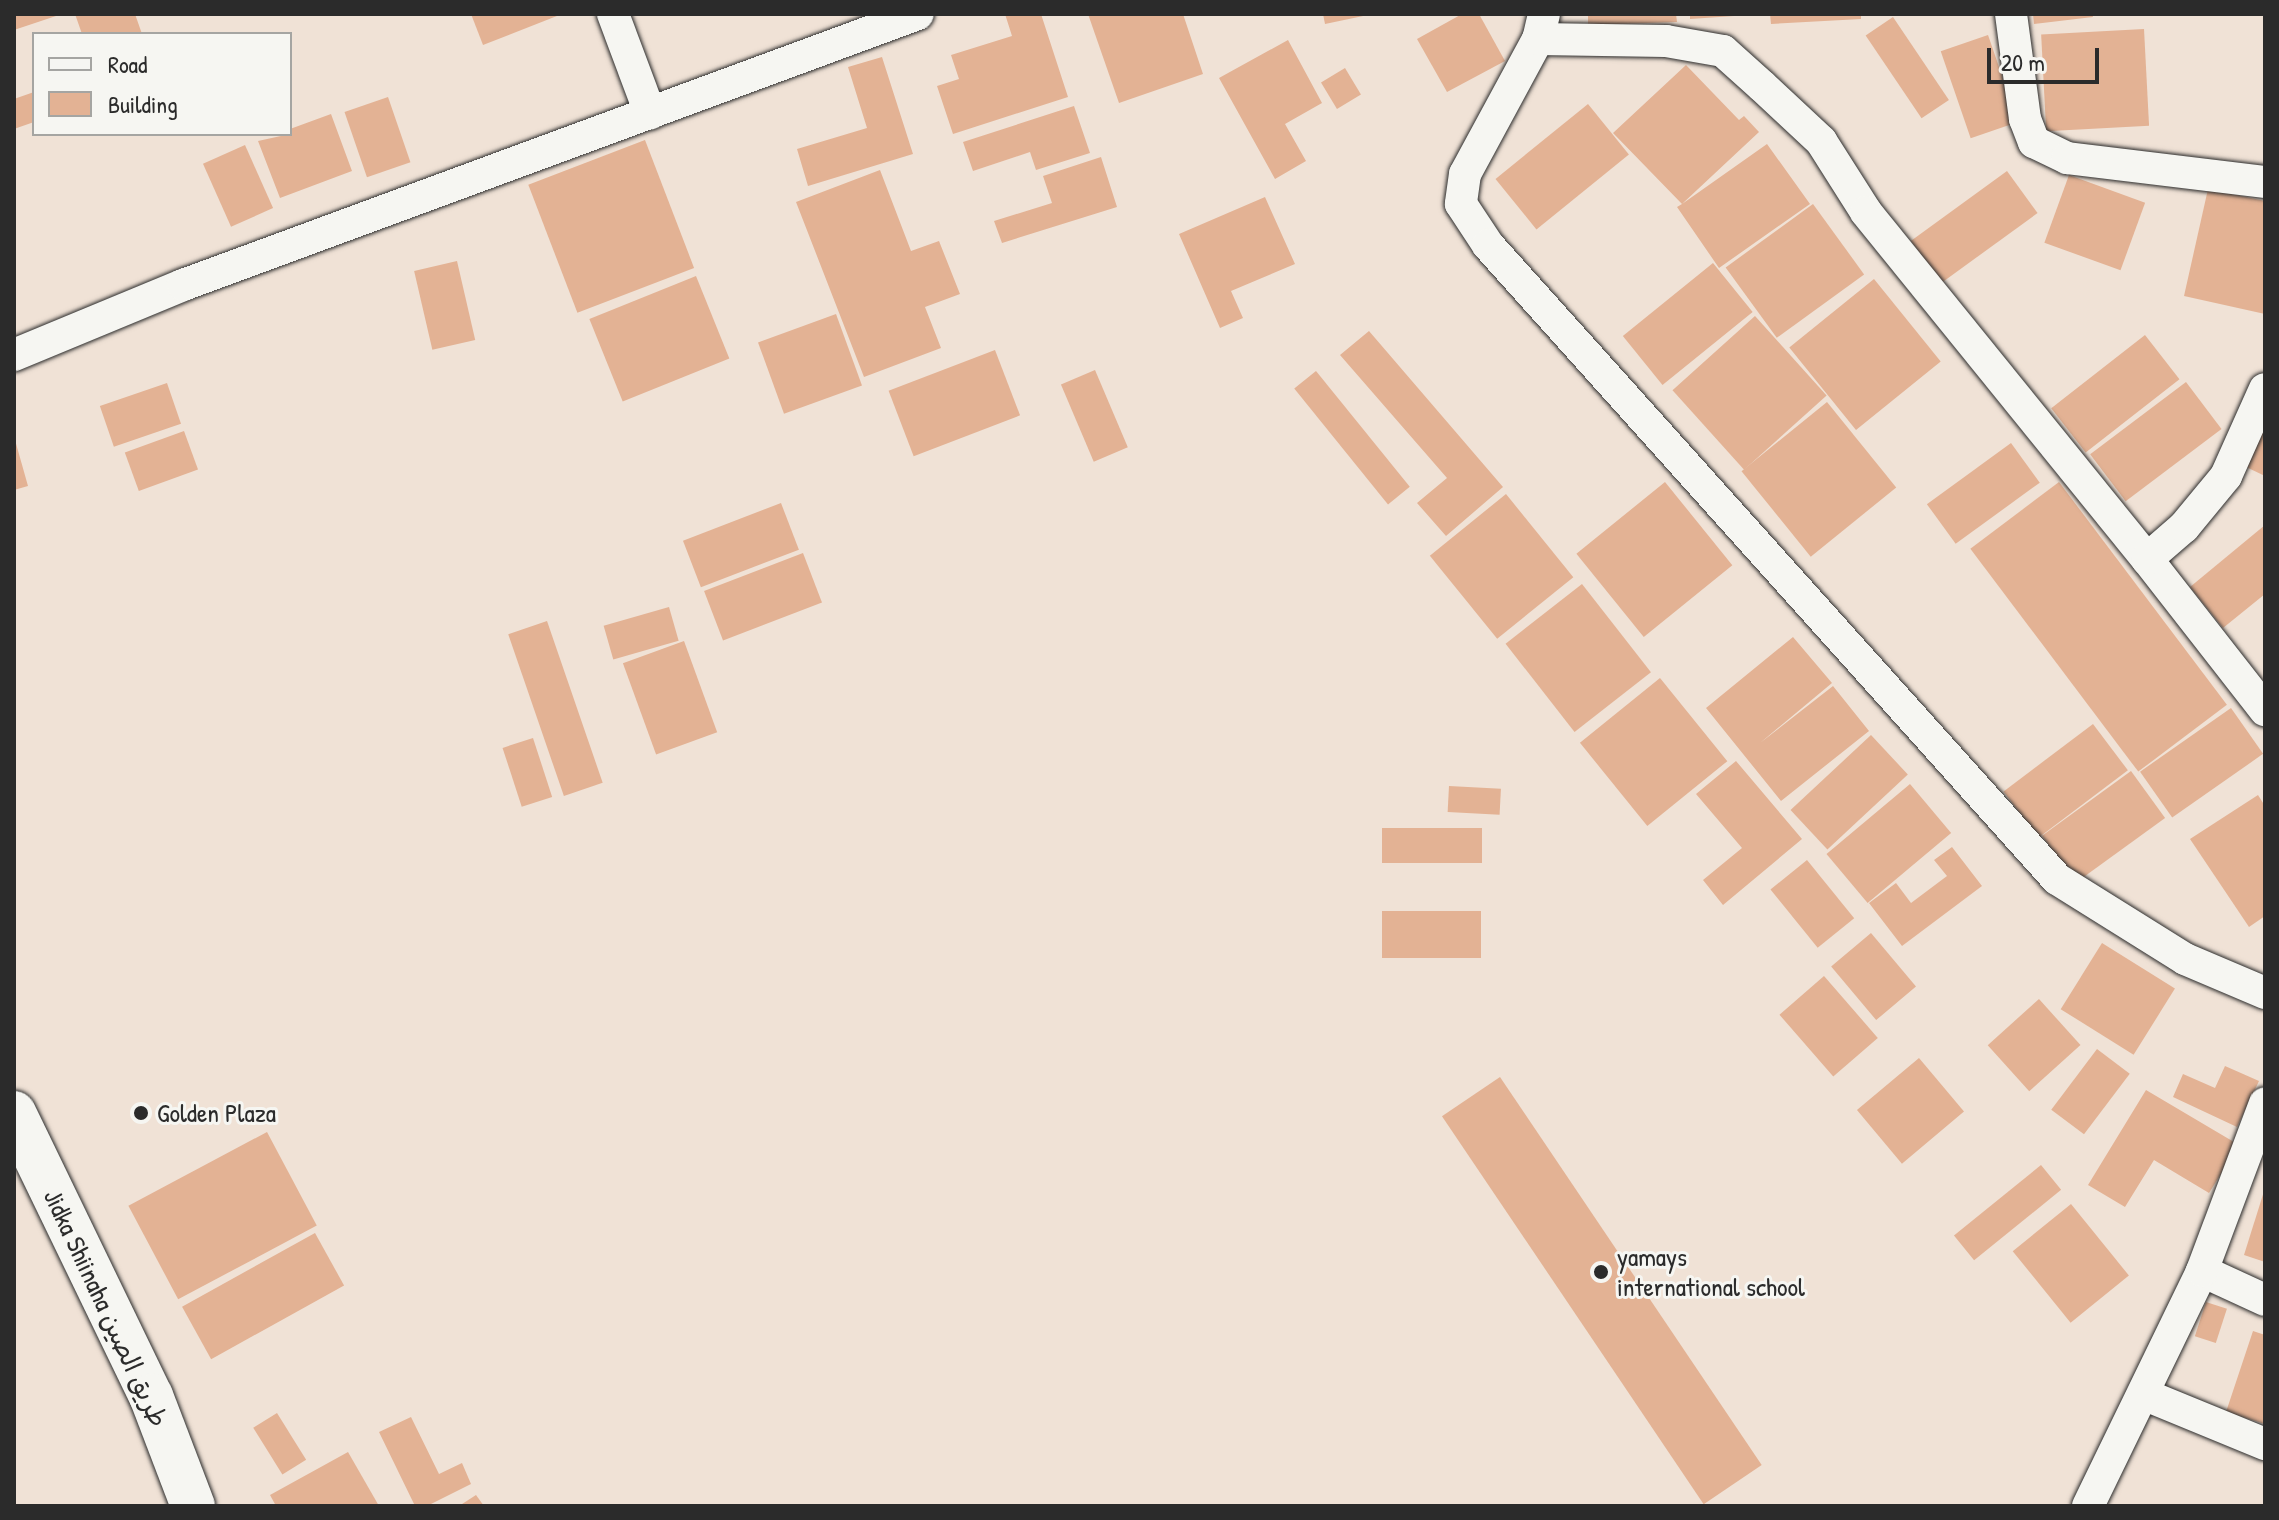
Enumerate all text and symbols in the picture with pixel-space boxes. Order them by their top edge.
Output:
legend [32,32,292,136]
scale bar [1991,32,2103,82]
text: 20 m [2001,46,2045,78]
text: Road [108,48,147,80]
text: Building [108,88,178,120]
place label: Golden Plaza [157,1097,276,1129]
marker: Golden Plaza [132,1104,150,1122]
street label: Jidka Shiinaha طريق الصين [37,1184,175,1432]
place label: yamays international school [1617,1241,1805,1302]
marker: yamays international school [1592,1263,1610,1281]

